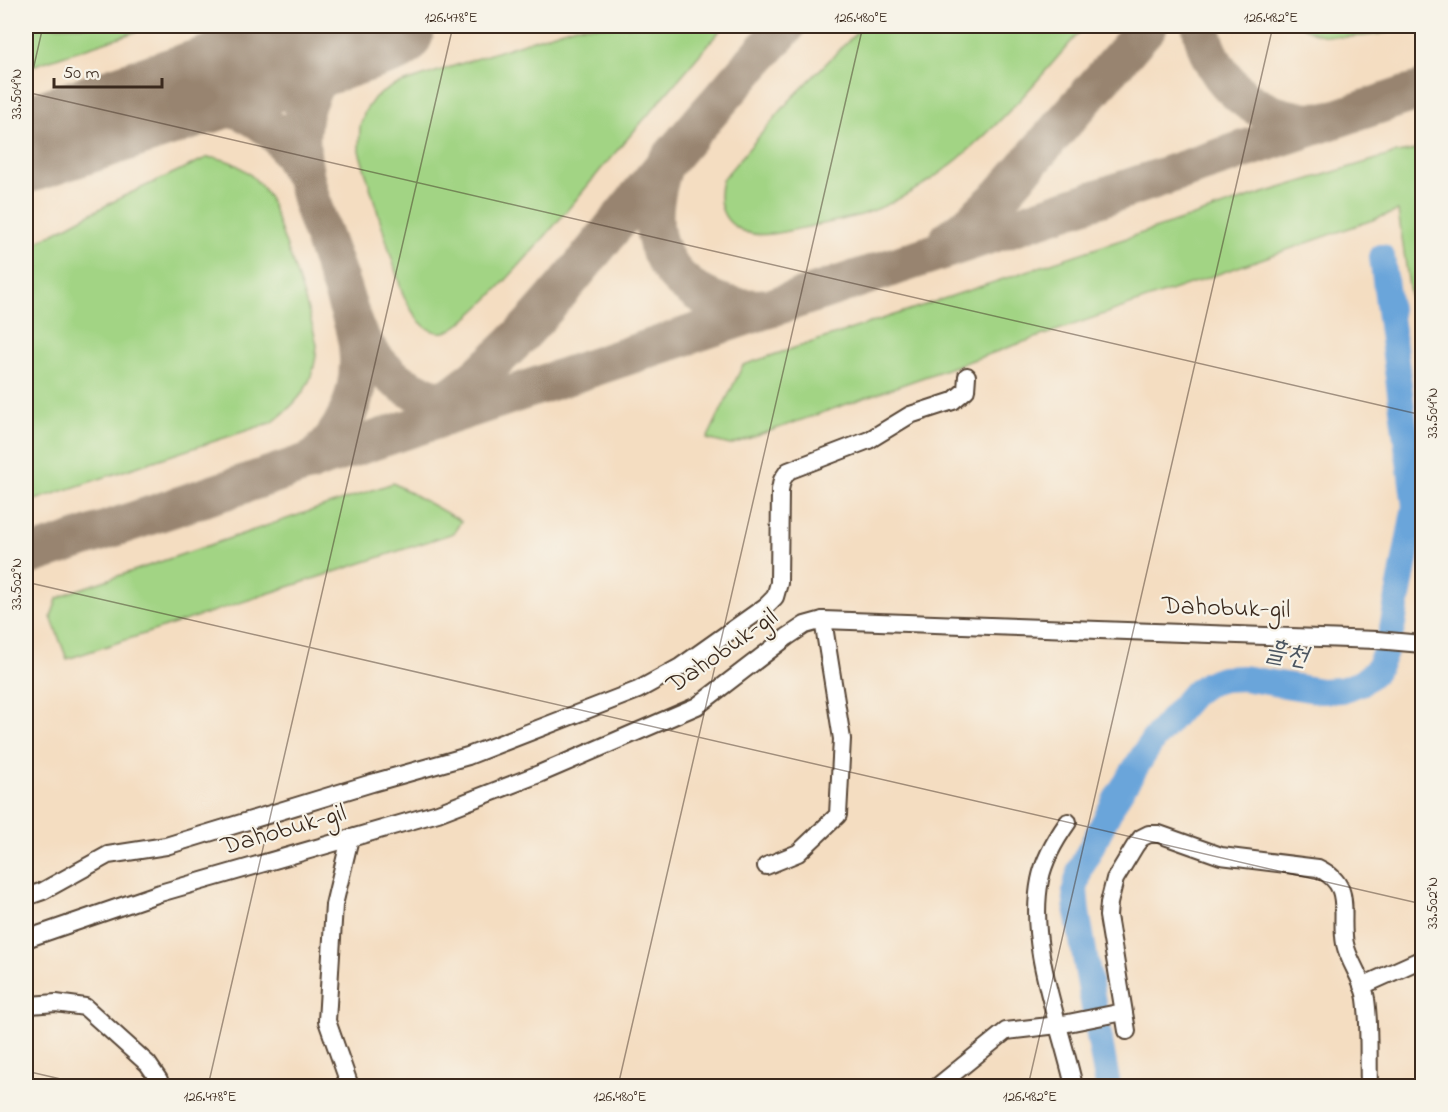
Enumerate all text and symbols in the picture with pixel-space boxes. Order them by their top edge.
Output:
text: 126.478°E [425,7,477,29]
text: 126.480°E [834,7,888,29]
text: 126.482°E [1244,7,1298,29]
scale bar [54,51,162,89]
text: 50 m [63,61,100,87]
text: 33.504°N [6,69,28,119]
text: 33.504°N [1422,388,1444,438]
text: 33.502°N [6,558,28,610]
street label: Dahobuk-gil [1160,588,1291,630]
street label: Dahobuk-gil [659,600,787,705]
water label: 흘천 [1261,632,1313,678]
street label: Dahobuk-gil [216,795,351,867]
text: 33.502°N [1422,877,1444,929]
text: 126.478°E [184,1086,236,1108]
text: 126.480°E [593,1086,647,1108]
text: 126.482°E [1003,1086,1057,1108]

